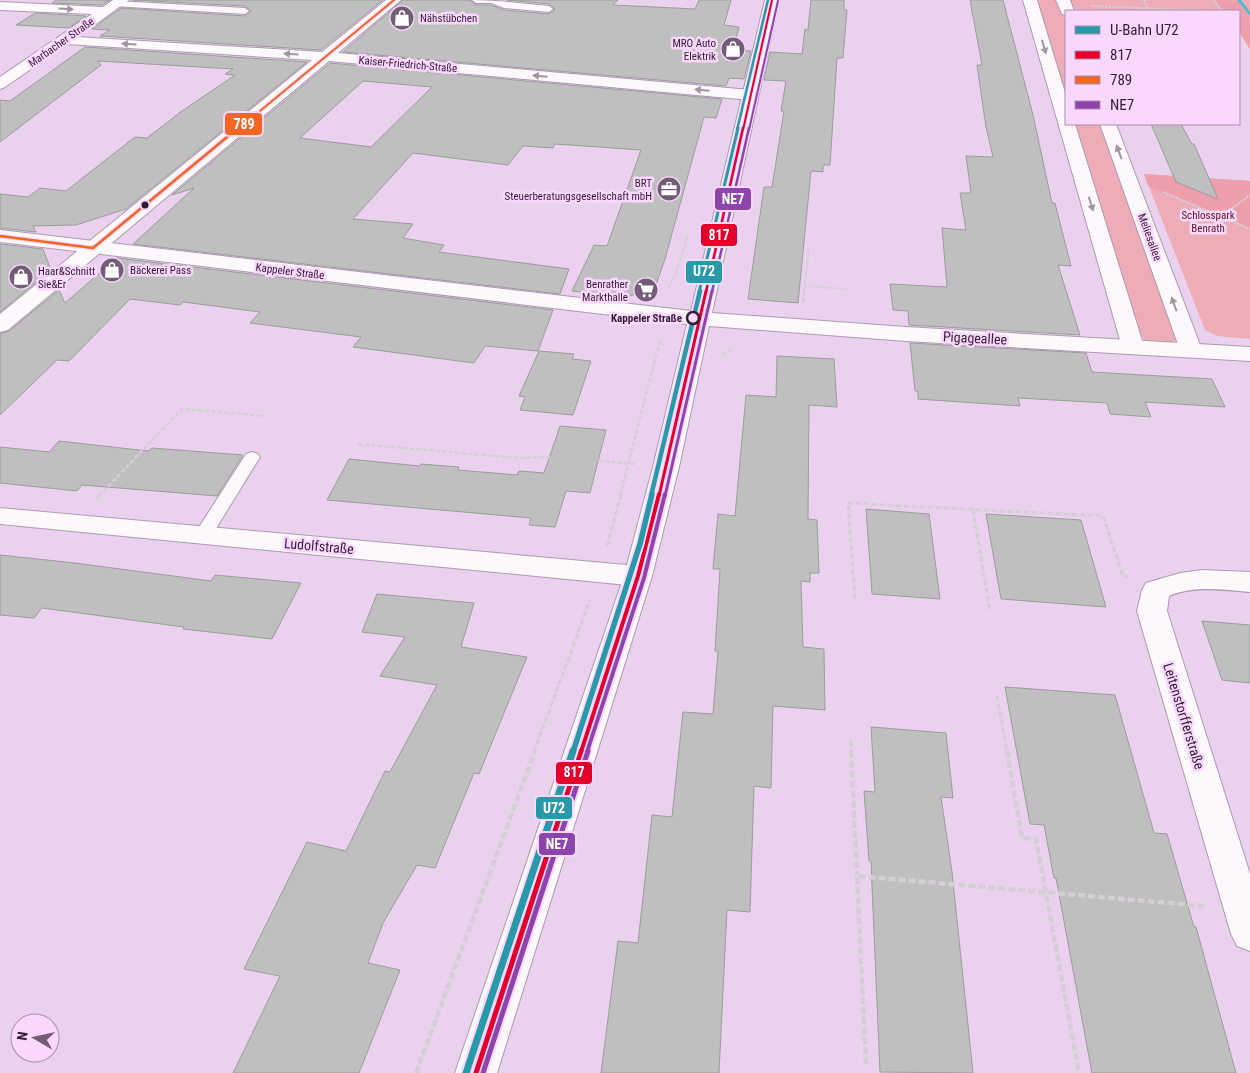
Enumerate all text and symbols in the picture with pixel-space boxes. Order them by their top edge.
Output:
shop icon: Nähstübchen [389,5,415,31]
one-way arrow [58,6,74,14]
legend [1065,10,1240,125]
place label: Nähstübchen [420,12,477,25]
street label: Marbacher Straße [26,15,97,70]
text: U-Bahn U72 [1110,21,1179,39]
shop icon: MRO Auto Elektrik [720,36,746,62]
place label: MRO Auto Elektrik [672,37,716,63]
one-way arrow [120,39,136,47]
one-way arrow [1040,39,1048,54]
text: 817 [1110,46,1132,64]
one-way arrow [283,50,299,58]
street label: Kaiser-Friedrich-Straße [358,54,458,75]
text: 789 [1110,71,1132,89]
one-way arrow [532,72,548,80]
one-way arrow [693,86,709,94]
text: NE7 [1110,96,1134,114]
line badge: 789 [224,112,263,136]
text: 789 [233,116,255,132]
one-way arrow [1115,144,1122,159]
office icon: BRT Steuerberatungsgesellschaft mbH [656,176,682,202]
place label: BRT Steuerberatungsgesellschaft mbH [504,177,652,203]
line badge: NE7 [714,187,752,211]
text: NE7 [722,191,744,207]
one-way arrow [1087,197,1095,212]
unlabelled marker [140,200,150,210]
park label: Schlosspark Benrath [1181,209,1235,235]
street label: Meliesallee [1135,212,1164,263]
line badge: 817 [700,223,738,247]
text: 817 [708,227,730,243]
shop icon: Bäckerei Pass [99,257,125,283]
line badge: U72 [685,260,723,284]
street label: Kappeler Straße [255,261,325,282]
text: U72 [693,263,715,279]
shop icon: Haar&Schnitt Sie&Er [8,264,34,290]
place label: Bäckerei Pass [130,264,191,277]
place label: Haar&Schnitt Sie&Er [38,265,95,291]
supermarket icon: Benrather Markthalle [633,277,659,303]
place label: Benrather Markthalle [582,278,629,304]
one-way arrow [1170,297,1177,312]
marker: Kappeler Straße [686,311,700,325]
place label: Kappeler Straße [611,312,682,325]
street label: Pigageallee [942,328,1008,348]
street label: Ludolfstraße [284,535,355,557]
street label: Leitenstorfferstraße [1160,661,1208,772]
line badge: 817 [555,761,593,785]
text: 817 [563,764,585,780]
line badge: U72 [535,796,573,820]
text: U72 [543,800,565,816]
line badge: NE7 [538,832,576,856]
text: NE7 [546,836,568,852]
north arrow [10,1013,60,1063]
text: N [14,1030,31,1041]

